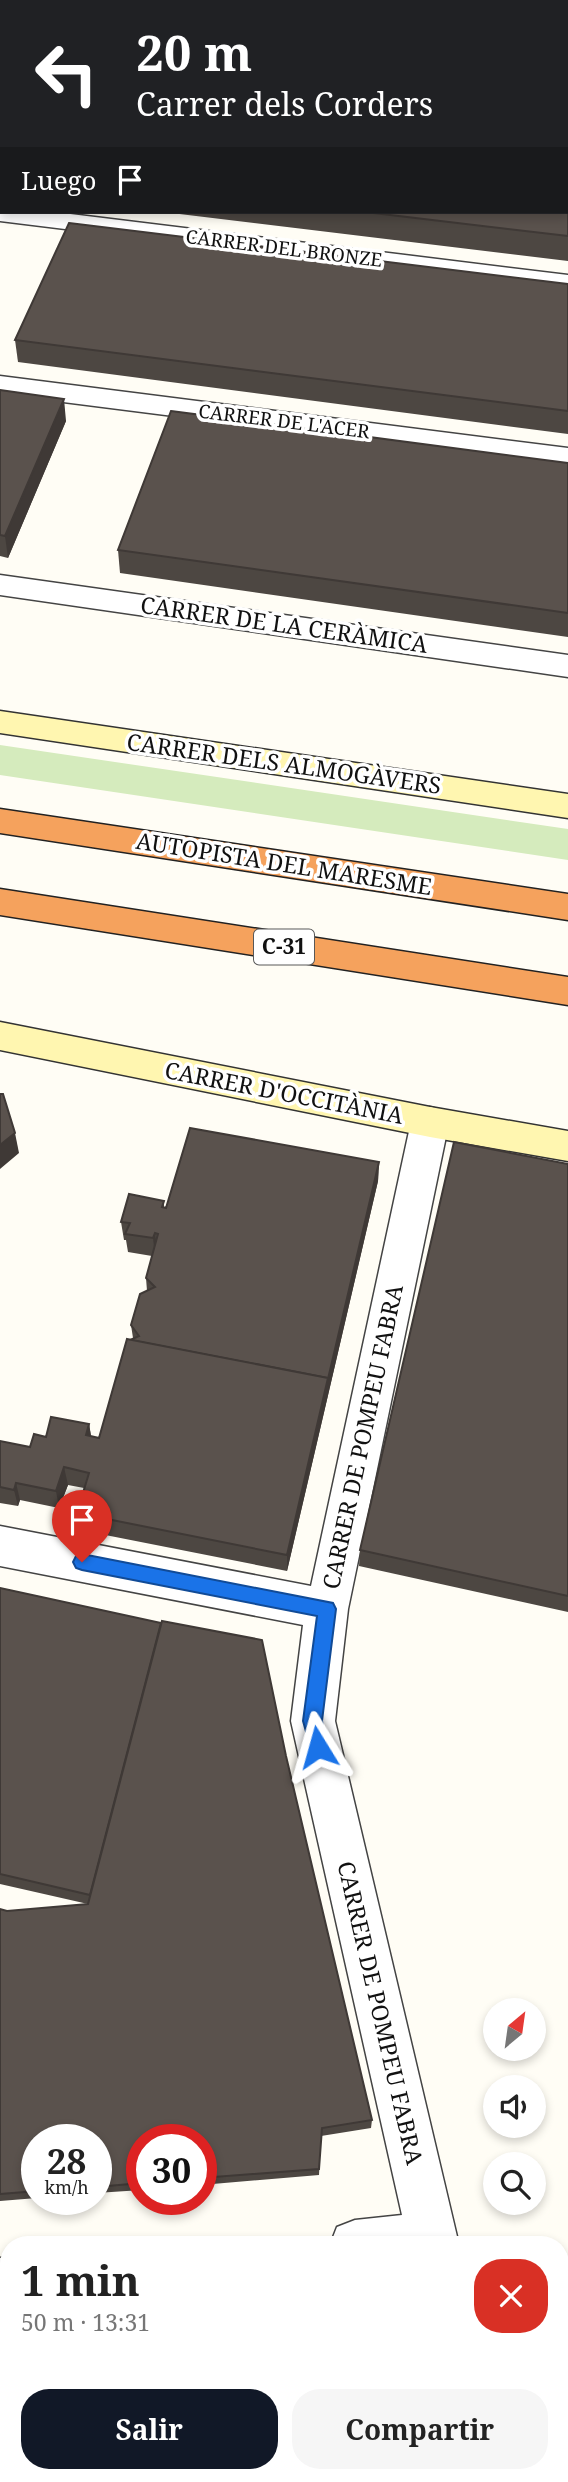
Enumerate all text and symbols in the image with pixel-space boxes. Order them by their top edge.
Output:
text: 20 m [136,19,252,85]
icon: left [21,28,112,119]
text: Carrer dels Corders [136,82,433,125]
icon: arrive [111,161,149,199]
text: Luego [21,162,97,198]
street label: CARRER DEL BRONZE [184,223,384,273]
street label: CARRER DE L'ACER [197,398,372,444]
street label: CARRER DE LA CERÀMICA [139,588,431,660]
street label: CARRER DELS ALMOGÀVERS [125,725,443,801]
street label: AUTOPISTA DEL MARESME [134,824,434,902]
road number: C-31 [254,930,314,964]
street label: CARRER D'OCCITÀNIA [162,1053,407,1131]
street label: CARRER DE POMPEU FABRA [314,1281,410,1592]
pin [52,1490,112,1562]
icon: arrive [63,1501,101,1539]
position arrow [281,1710,355,1784]
street label: CARRER DE POMPEU FABRA [330,1858,432,2168]
north arrow [483,1998,546,2062]
map controls [483,1998,546,2215]
button: sound [483,2075,546,2138]
speed limit sign: 30 [126,2124,217,2215]
text: 28 [47,2137,86,2184]
button: search [483,2152,546,2215]
text: km/h [44,2175,89,2199]
text: 1 min [21,2251,140,2308]
button: close [474,2259,548,2333]
text: 50 m · 13:31 [21,2306,150,2338]
button: Salir [21,2389,278,2469]
button: Compartir [292,2389,548,2469]

